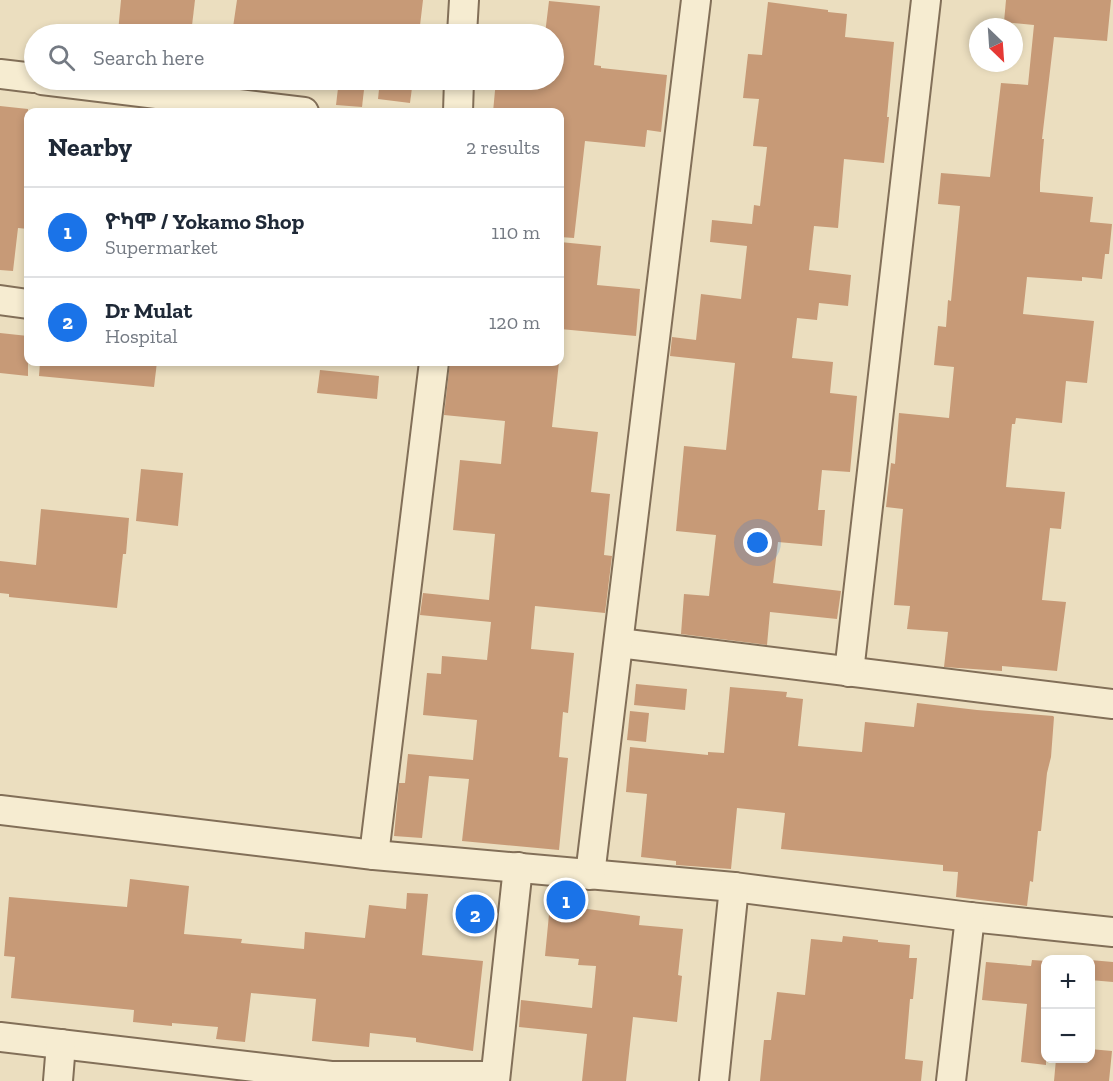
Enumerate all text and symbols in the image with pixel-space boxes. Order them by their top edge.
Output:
north arrow [969,18,1023,72]
search box [24,24,564,90]
icon: search [45,41,78,74]
text: Search here [93,44,204,71]
text: Nearby [48,131,132,163]
text: 2 results [466,135,540,159]
text: ዮካሞ / Yokamo Shop [105,208,304,235]
text: 1 [63,220,72,244]
text: 110 m [491,220,540,244]
text: Supermarket [105,235,218,259]
text: Dr Mulat [105,297,192,324]
text: 2 [62,310,73,334]
text: 120 m [489,310,540,334]
text: Hospital [105,324,178,348]
your location [743,528,772,557]
pin: 1 [546,878,586,922]
pin: 2 [456,892,494,936]
map controls [1041,955,1095,1063]
button: + [1041,955,1095,1009]
button: − [1041,1009,1095,1063]

